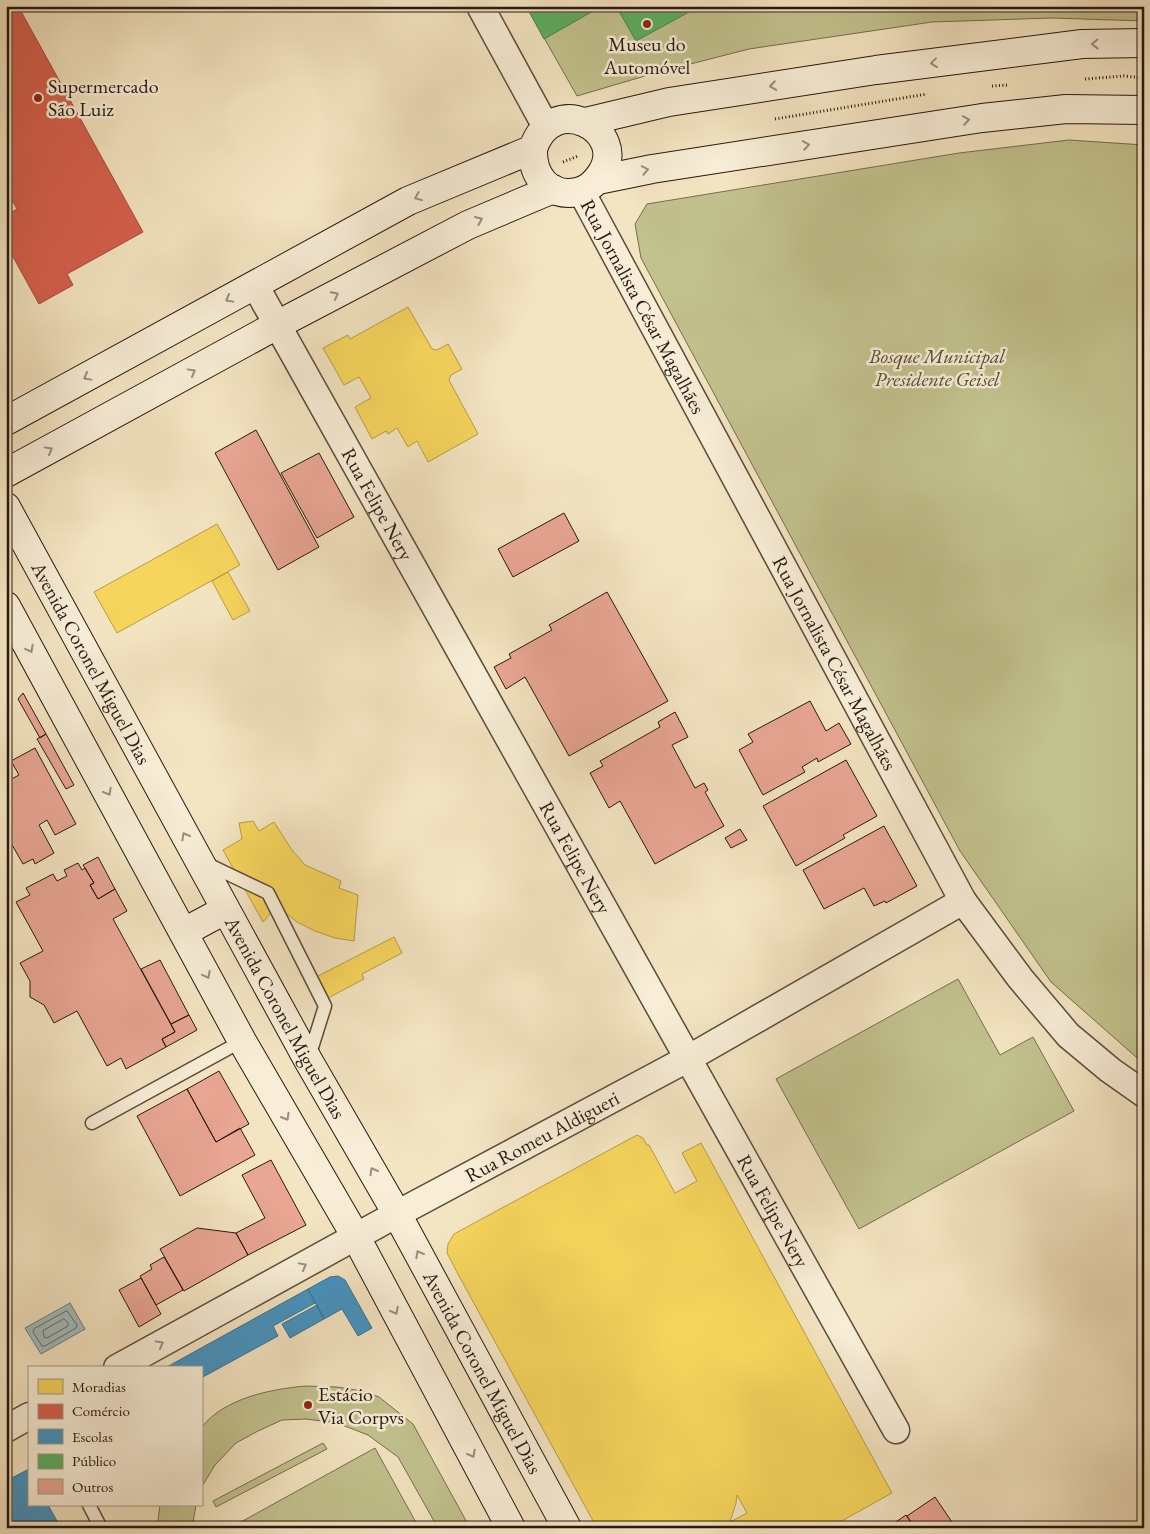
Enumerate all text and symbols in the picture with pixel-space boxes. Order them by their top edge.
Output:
marker: Museu do Automóvel [641,18,653,30]
place label: Museu do Automóvel [603,31,690,80]
one-way arrow [1091,38,1099,49]
one-way arrow [929,57,937,68]
place label: Supermercado São Luiz [48,73,159,122]
one-way arrow [769,81,777,91]
marker: Supermercado São Luiz [32,92,44,104]
one-way arrow [962,116,971,126]
one-way arrow [802,140,810,151]
one-way arrow [641,166,650,176]
one-way arrow [414,190,423,201]
street label: Rua Jornalista César Magalhães [575,195,711,418]
one-way arrow [474,216,483,227]
one-way arrow [330,291,339,301]
one-way arrow [226,292,235,302]
park label: Bosque Municipal Presidente Geisel [868,343,1006,392]
one-way arrow [186,368,195,378]
one-way arrow [83,370,92,380]
street label: Rua Felipe Nery [336,443,420,565]
one-way arrow [44,446,53,456]
street label: Rua Jornalista César Magalhães [767,551,903,775]
street label: Avenida Coronel Miguel Dias [25,556,157,769]
one-way arrow [23,644,33,653]
one-way arrow [101,786,111,795]
street label: Rua Felipe Nery [534,796,618,919]
one-way arrow [181,833,191,842]
street label: Avenida Coronel Miguel Dias [219,911,352,1123]
one-way arrow [201,969,211,978]
street label: Rua Romeu Aldigueri [460,1085,624,1188]
one-way arrow [280,1111,290,1120]
street label: Rua Felipe Nery [731,1150,815,1272]
one-way arrow [369,1168,379,1177]
one-way arrow [415,1250,425,1259]
one-way arrow [297,1262,306,1272]
street label: Avenida Coronel Miguel Dias [417,1265,548,1478]
one-way arrow [389,1306,399,1315]
one-way arrow [155,1341,164,1351]
legend [28,1366,202,1506]
text: Moradias [72,1377,126,1396]
place label: Estácio Via Corpvs [318,1381,404,1430]
marker: Estácio Via Corpvs [302,1399,314,1411]
text: Comércio [72,1401,130,1420]
text: Escolas [72,1427,113,1446]
one-way arrow [465,1449,475,1458]
text: Público [72,1451,116,1470]
text: Outros [72,1477,113,1496]

